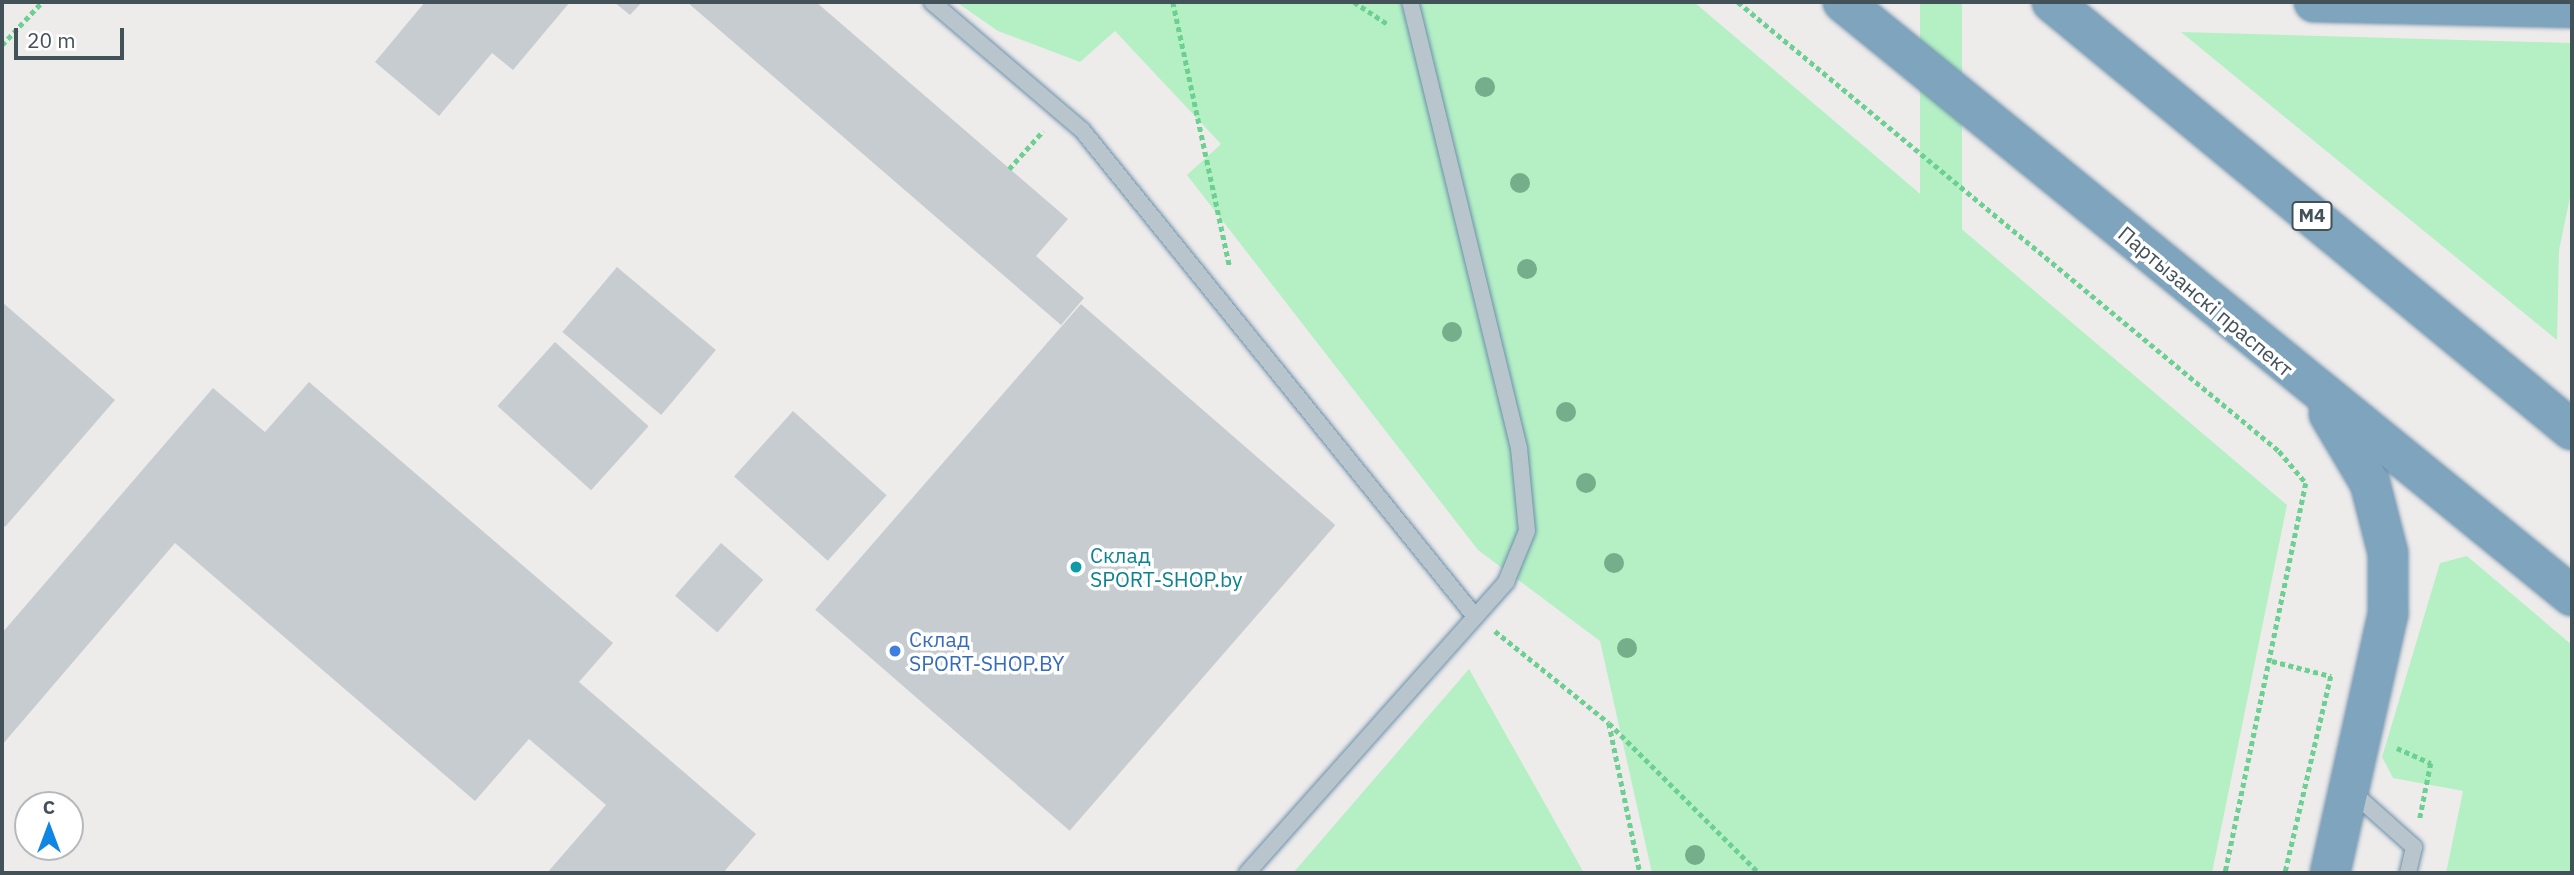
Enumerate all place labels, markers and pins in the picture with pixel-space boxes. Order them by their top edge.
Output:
place label: Склад SPORT-SHOP.by [1090,542,1242,592]
marker: Склад SPORT-SHOP.by [1068,559,1084,575]
place label: Склад SPORT-SHOP.BY [909,626,1064,676]
marker: Склад SPORT-SHOP.BY [887,643,903,659]

